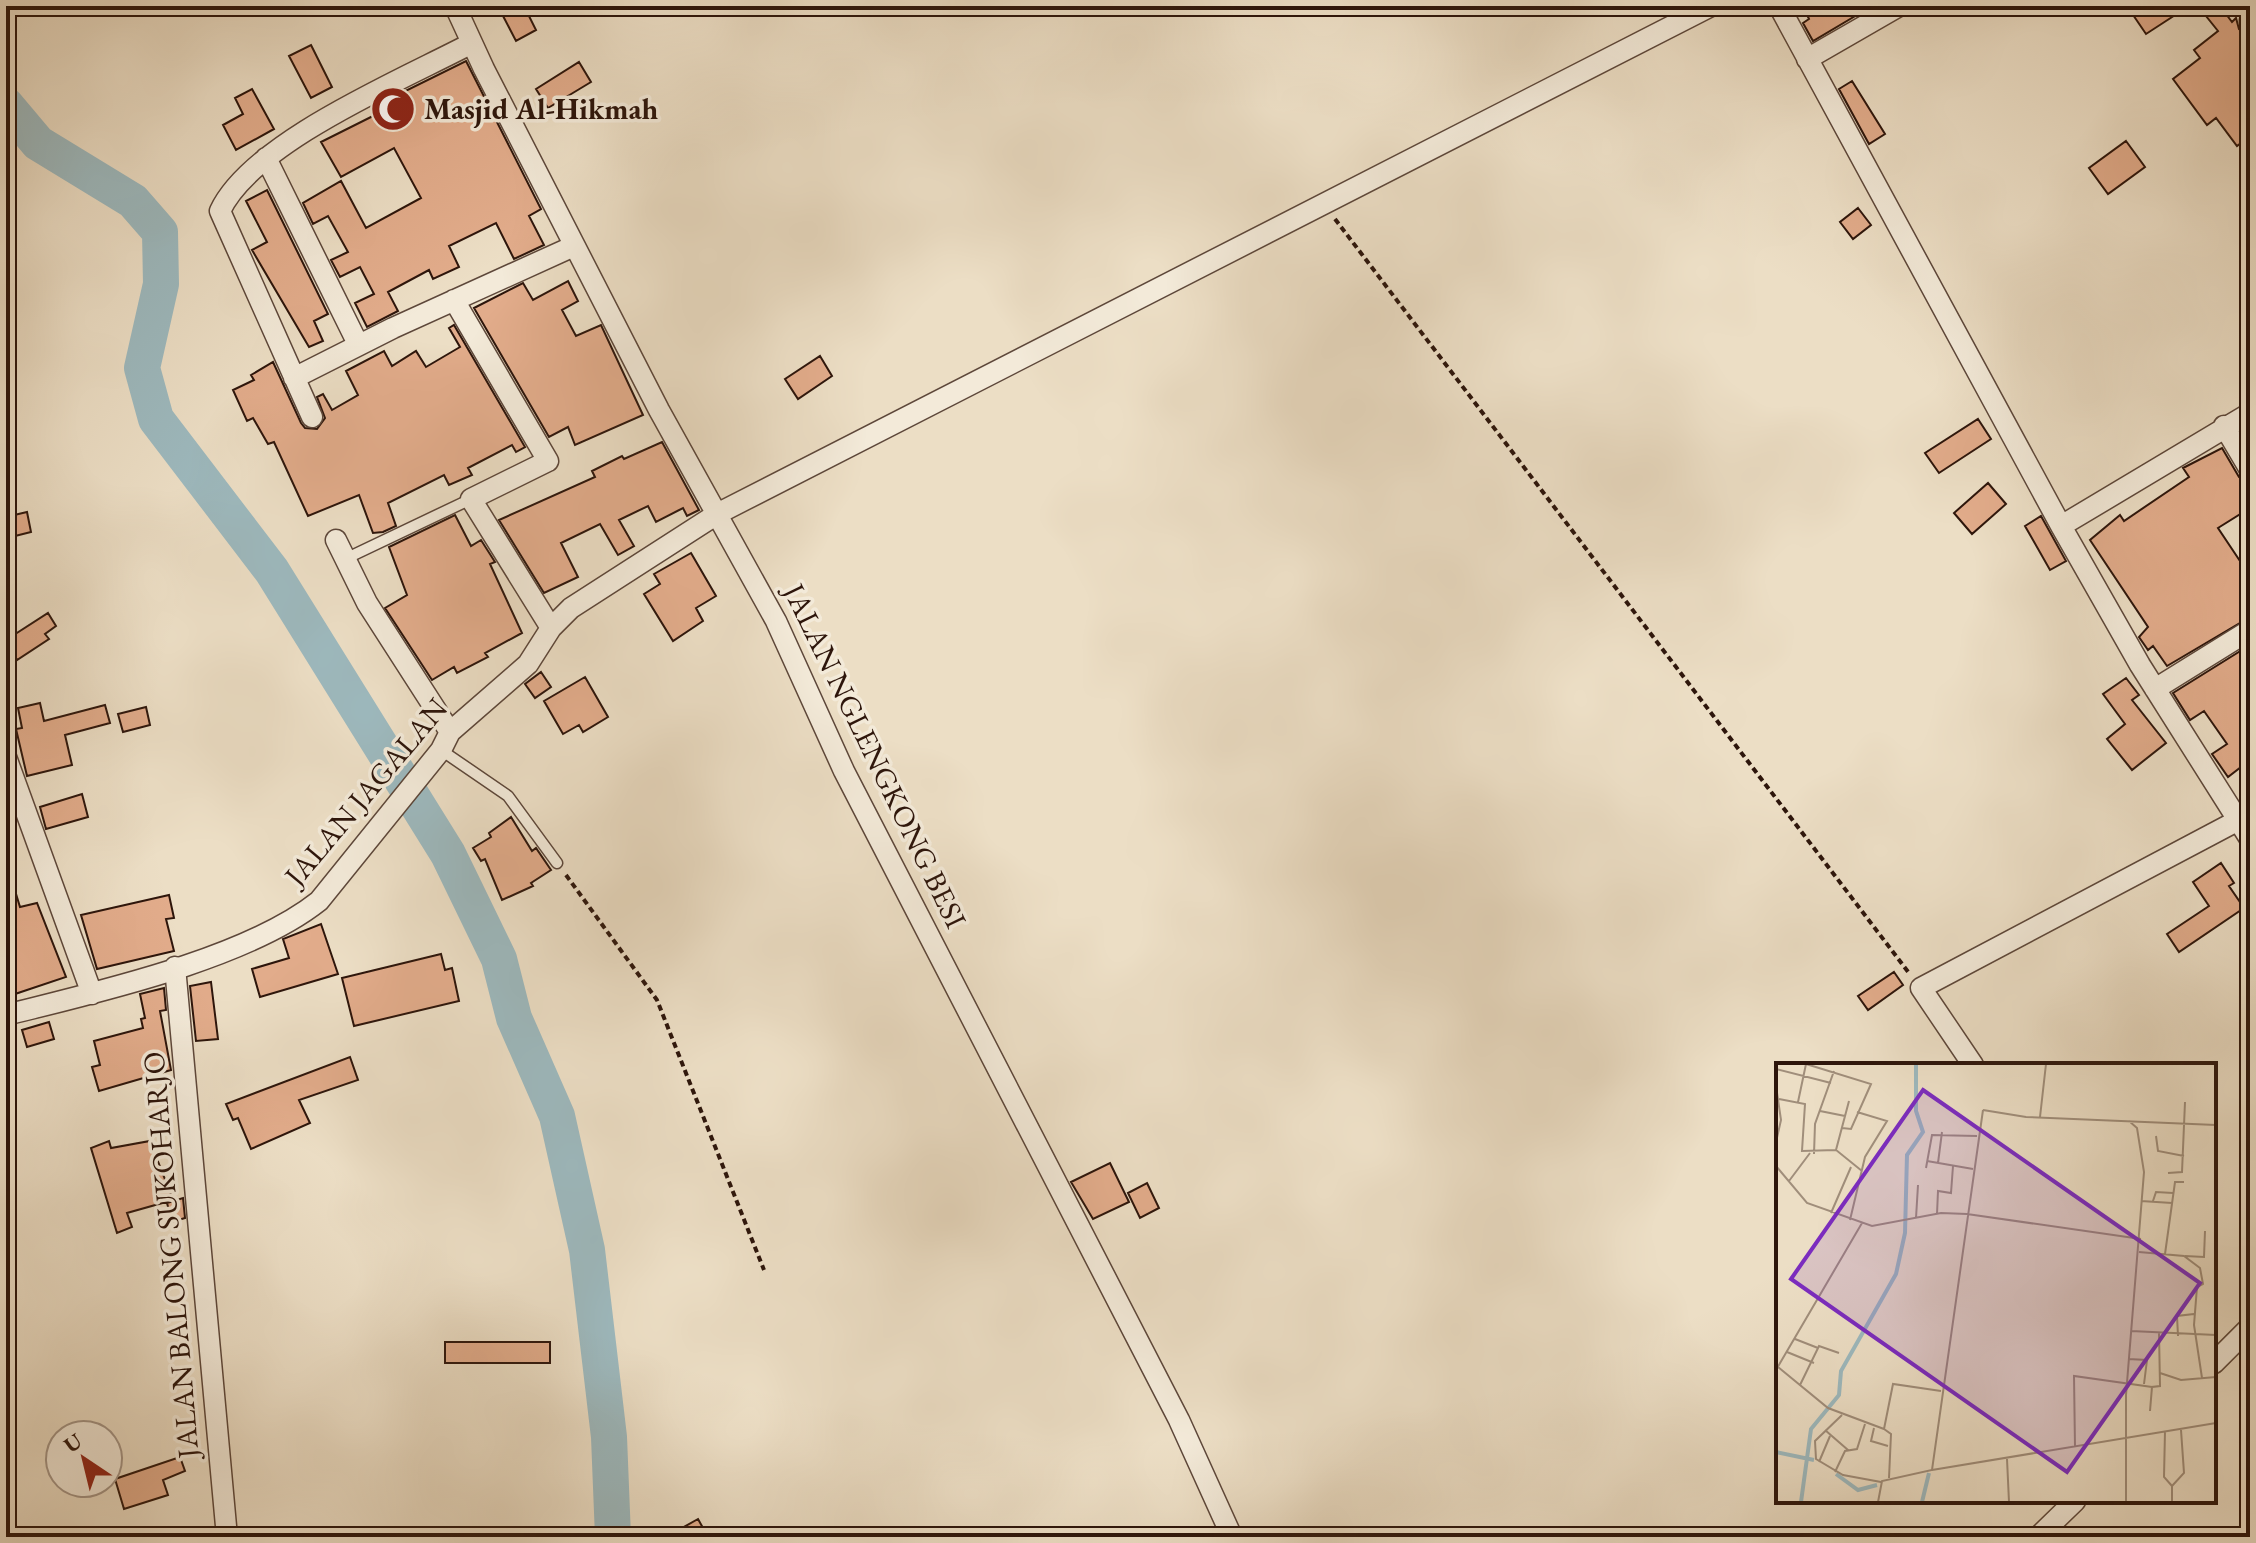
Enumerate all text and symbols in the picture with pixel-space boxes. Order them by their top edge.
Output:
mosque icon: Masjid Al-Hikmah [369,85,417,133]
place label: Masjid Al-Hikmah [424,89,659,128]
street label: JALAN NGLENGKONG BESI [774,575,976,934]
street label: JALAN JAGALAN [274,689,456,896]
street label: JALAN BALONG SUKOHARJO [133,1050,208,1463]
inset map [1776,1063,2216,1503]
north arrow [44,1419,124,1499]
text: U [58,1426,88,1460]

